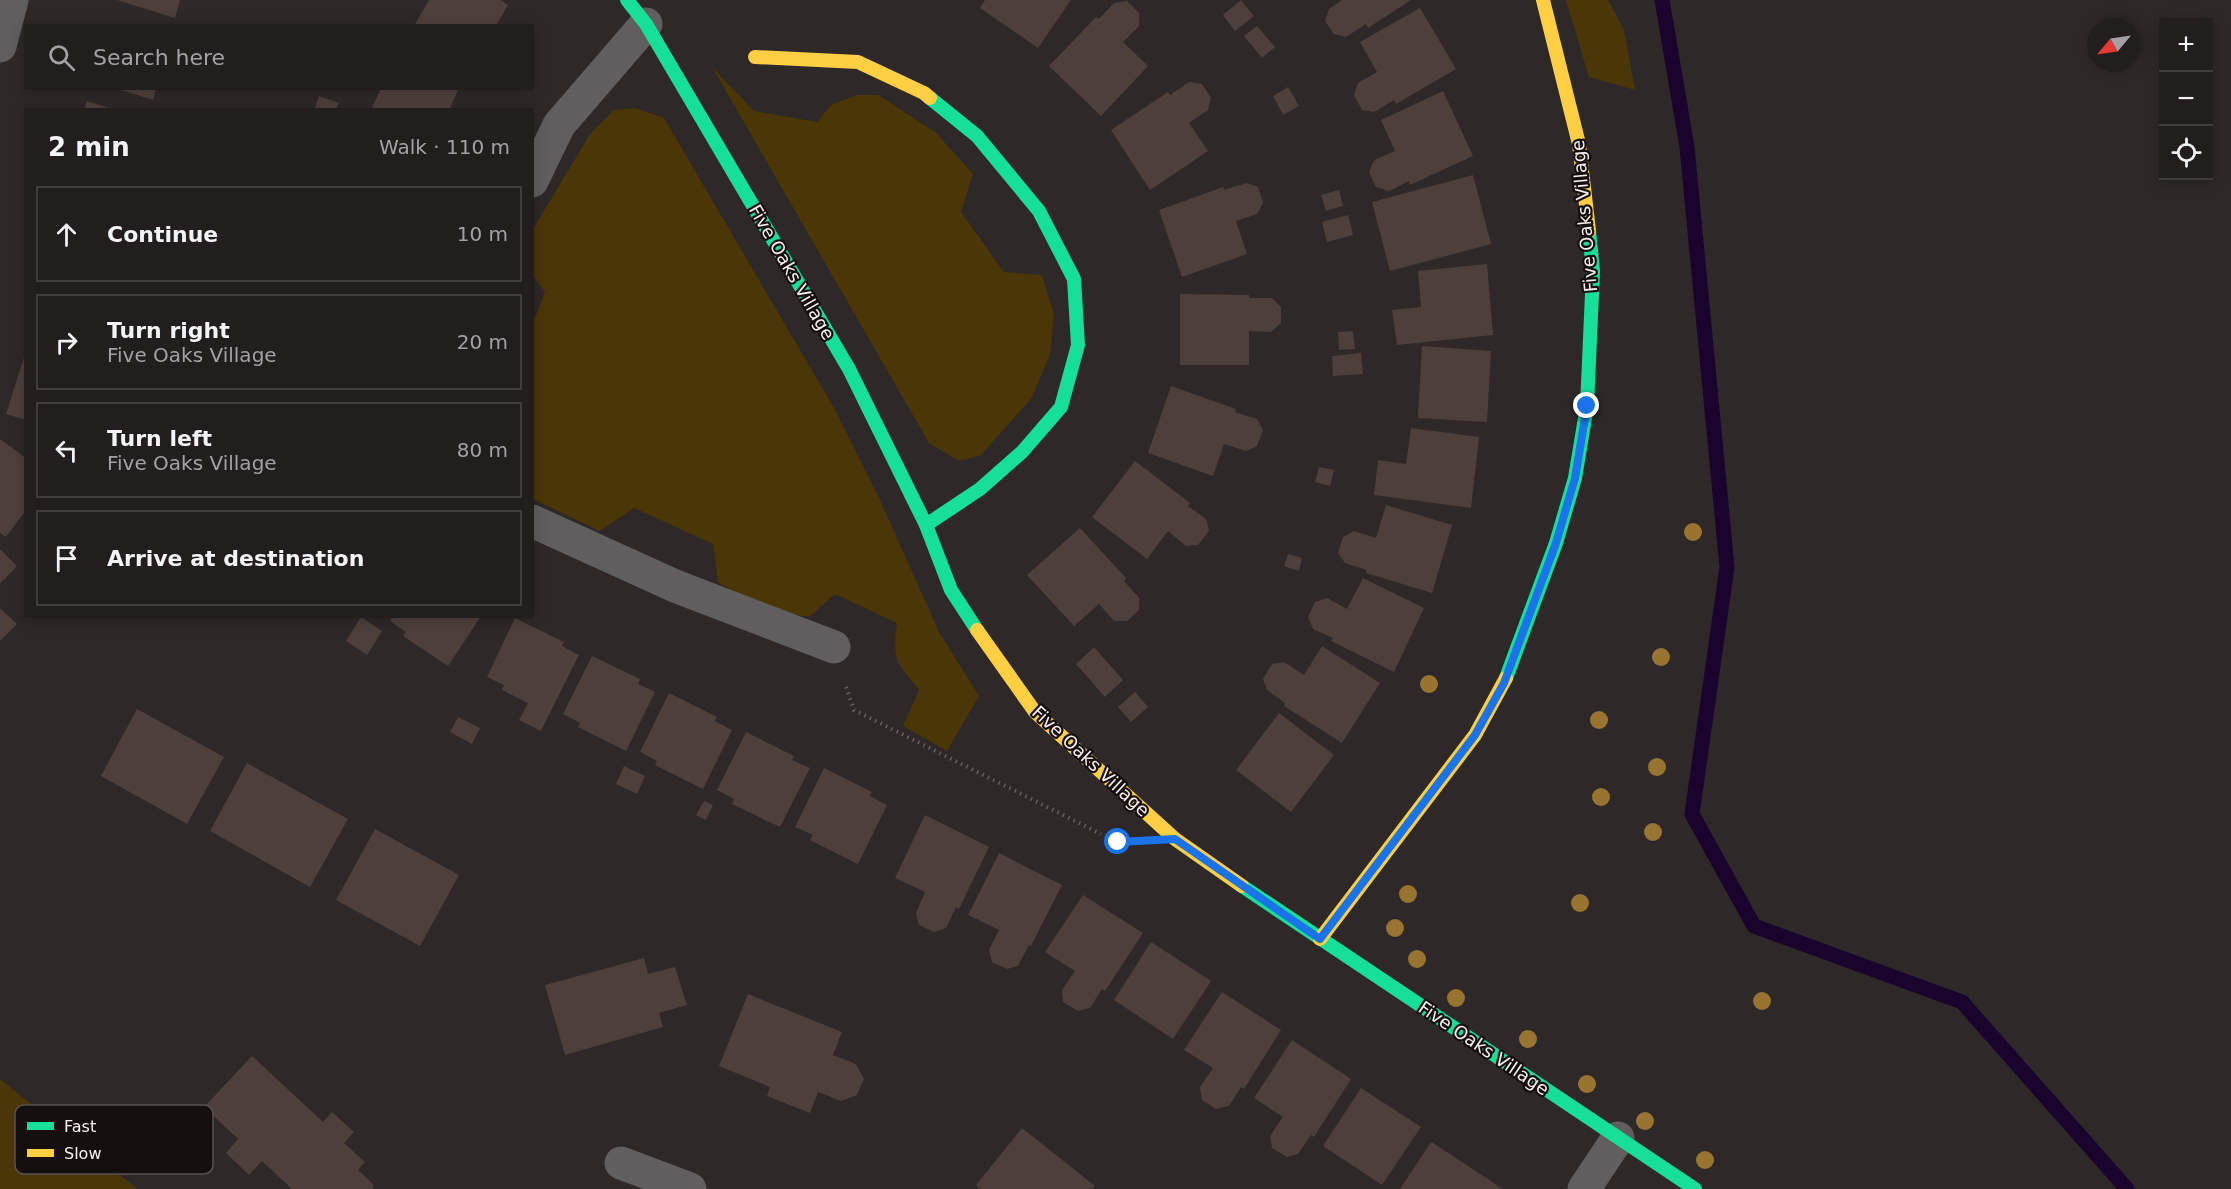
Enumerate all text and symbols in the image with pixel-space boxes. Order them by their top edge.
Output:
north arrow [2087,18,2141,72]
map controls [2159,18,2213,180]
button: + [2159,18,2213,72]
search box [24,24,534,90]
icon: search [45,41,78,74]
text: Search here [93,45,225,70]
button: − [2159,72,2213,126]
button: locate [2159,126,2213,180]
text: 2 min [48,132,130,162]
text: Walk · 110 m [379,135,510,159]
street label: Five Oaks Village [1567,139,1601,293]
street label: Five Oaks Village [745,201,839,343]
icon: ahead [50,218,83,251]
text: Continue [107,222,218,247]
text: 10 m [457,222,508,246]
text: Turn right [107,318,230,343]
icon: right [50,326,83,359]
text: 20 m [457,330,508,354]
text: Five Oaks Village [107,343,277,367]
route end [1573,392,1599,418]
text: Turn left [107,426,212,451]
icon: left [50,434,83,467]
text: 80 m [457,438,508,462]
text: Five Oaks Village [107,451,277,475]
icon: arrive [50,542,83,575]
text: Arrive at destination [107,546,364,571]
street label: Five Oaks Village [1028,701,1154,821]
route start [1104,828,1130,854]
street label: Five Oaks Village [1415,997,1553,1099]
legend [15,1105,213,1174]
text: Fast [64,1117,96,1136]
text: Slow [64,1144,101,1163]

